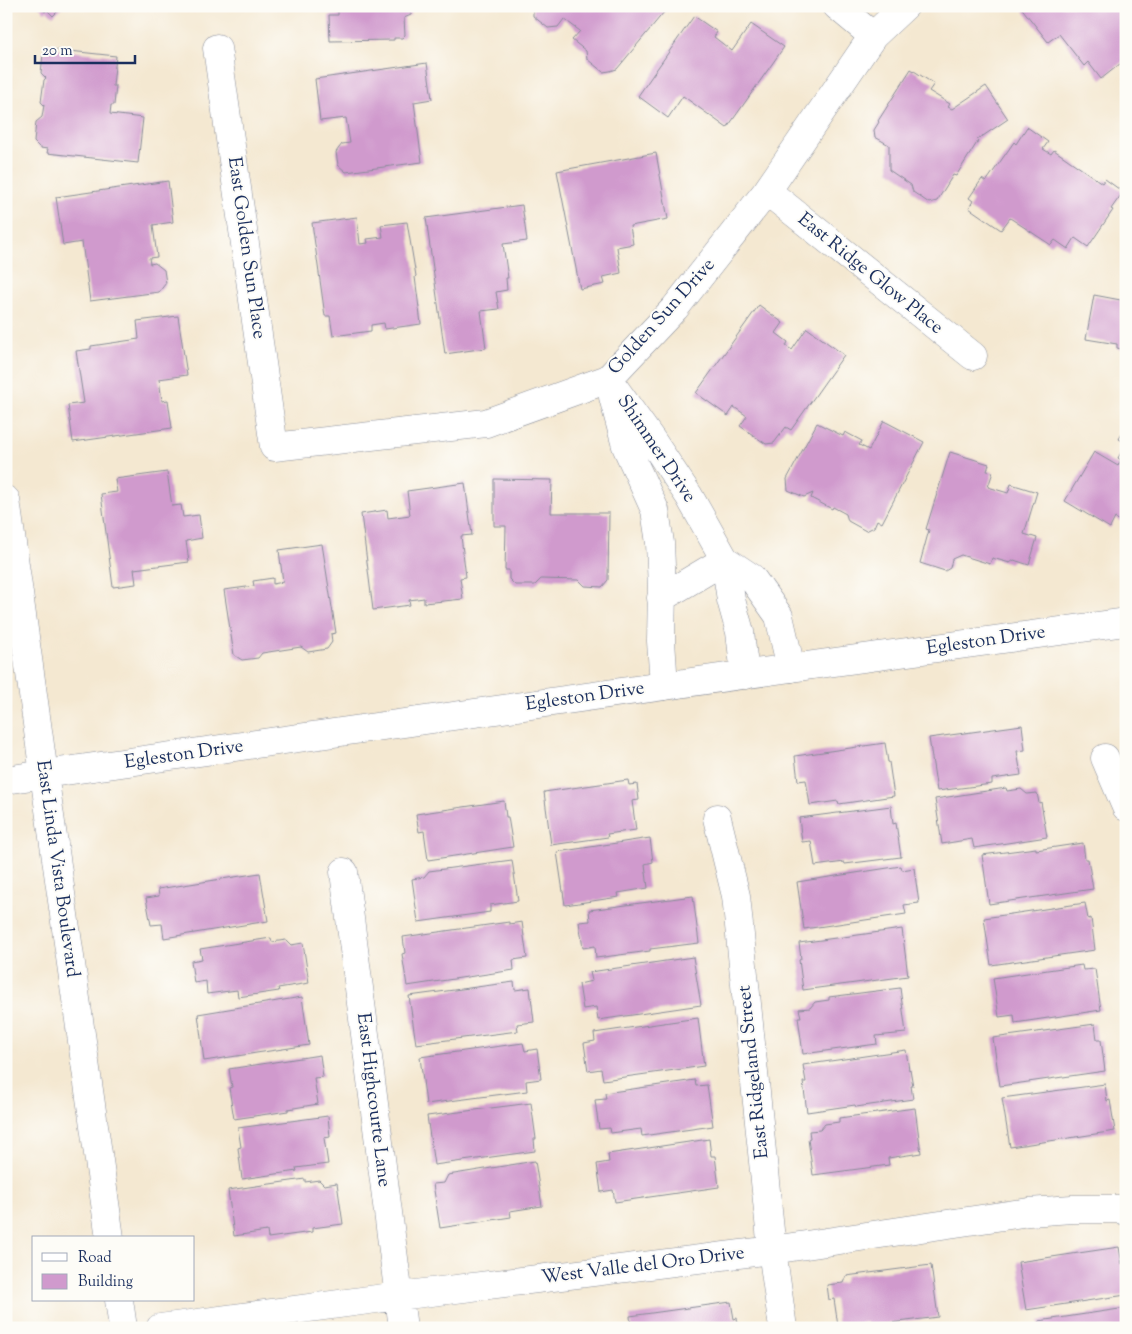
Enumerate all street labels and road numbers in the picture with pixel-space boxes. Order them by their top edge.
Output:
street label: East Golden Sun Place [220,155,272,341]
street label: East Ridge Glow Place [791,207,949,341]
street label: Golden Sun Drive [602,253,722,381]
street label: Shimmer Drive [610,390,702,508]
street label: Egleston Drive [925,619,1047,663]
street label: Egleston Drive [524,675,646,719]
street label: Egleston Drive [123,733,245,777]
street label: East Linda Vista Boulevard [28,759,86,980]
street label: East Ridgeland Street [731,983,777,1160]
street label: East Highcourte Lane [349,1011,397,1189]
street label: West Valle del Oro Drive [540,1240,746,1292]

